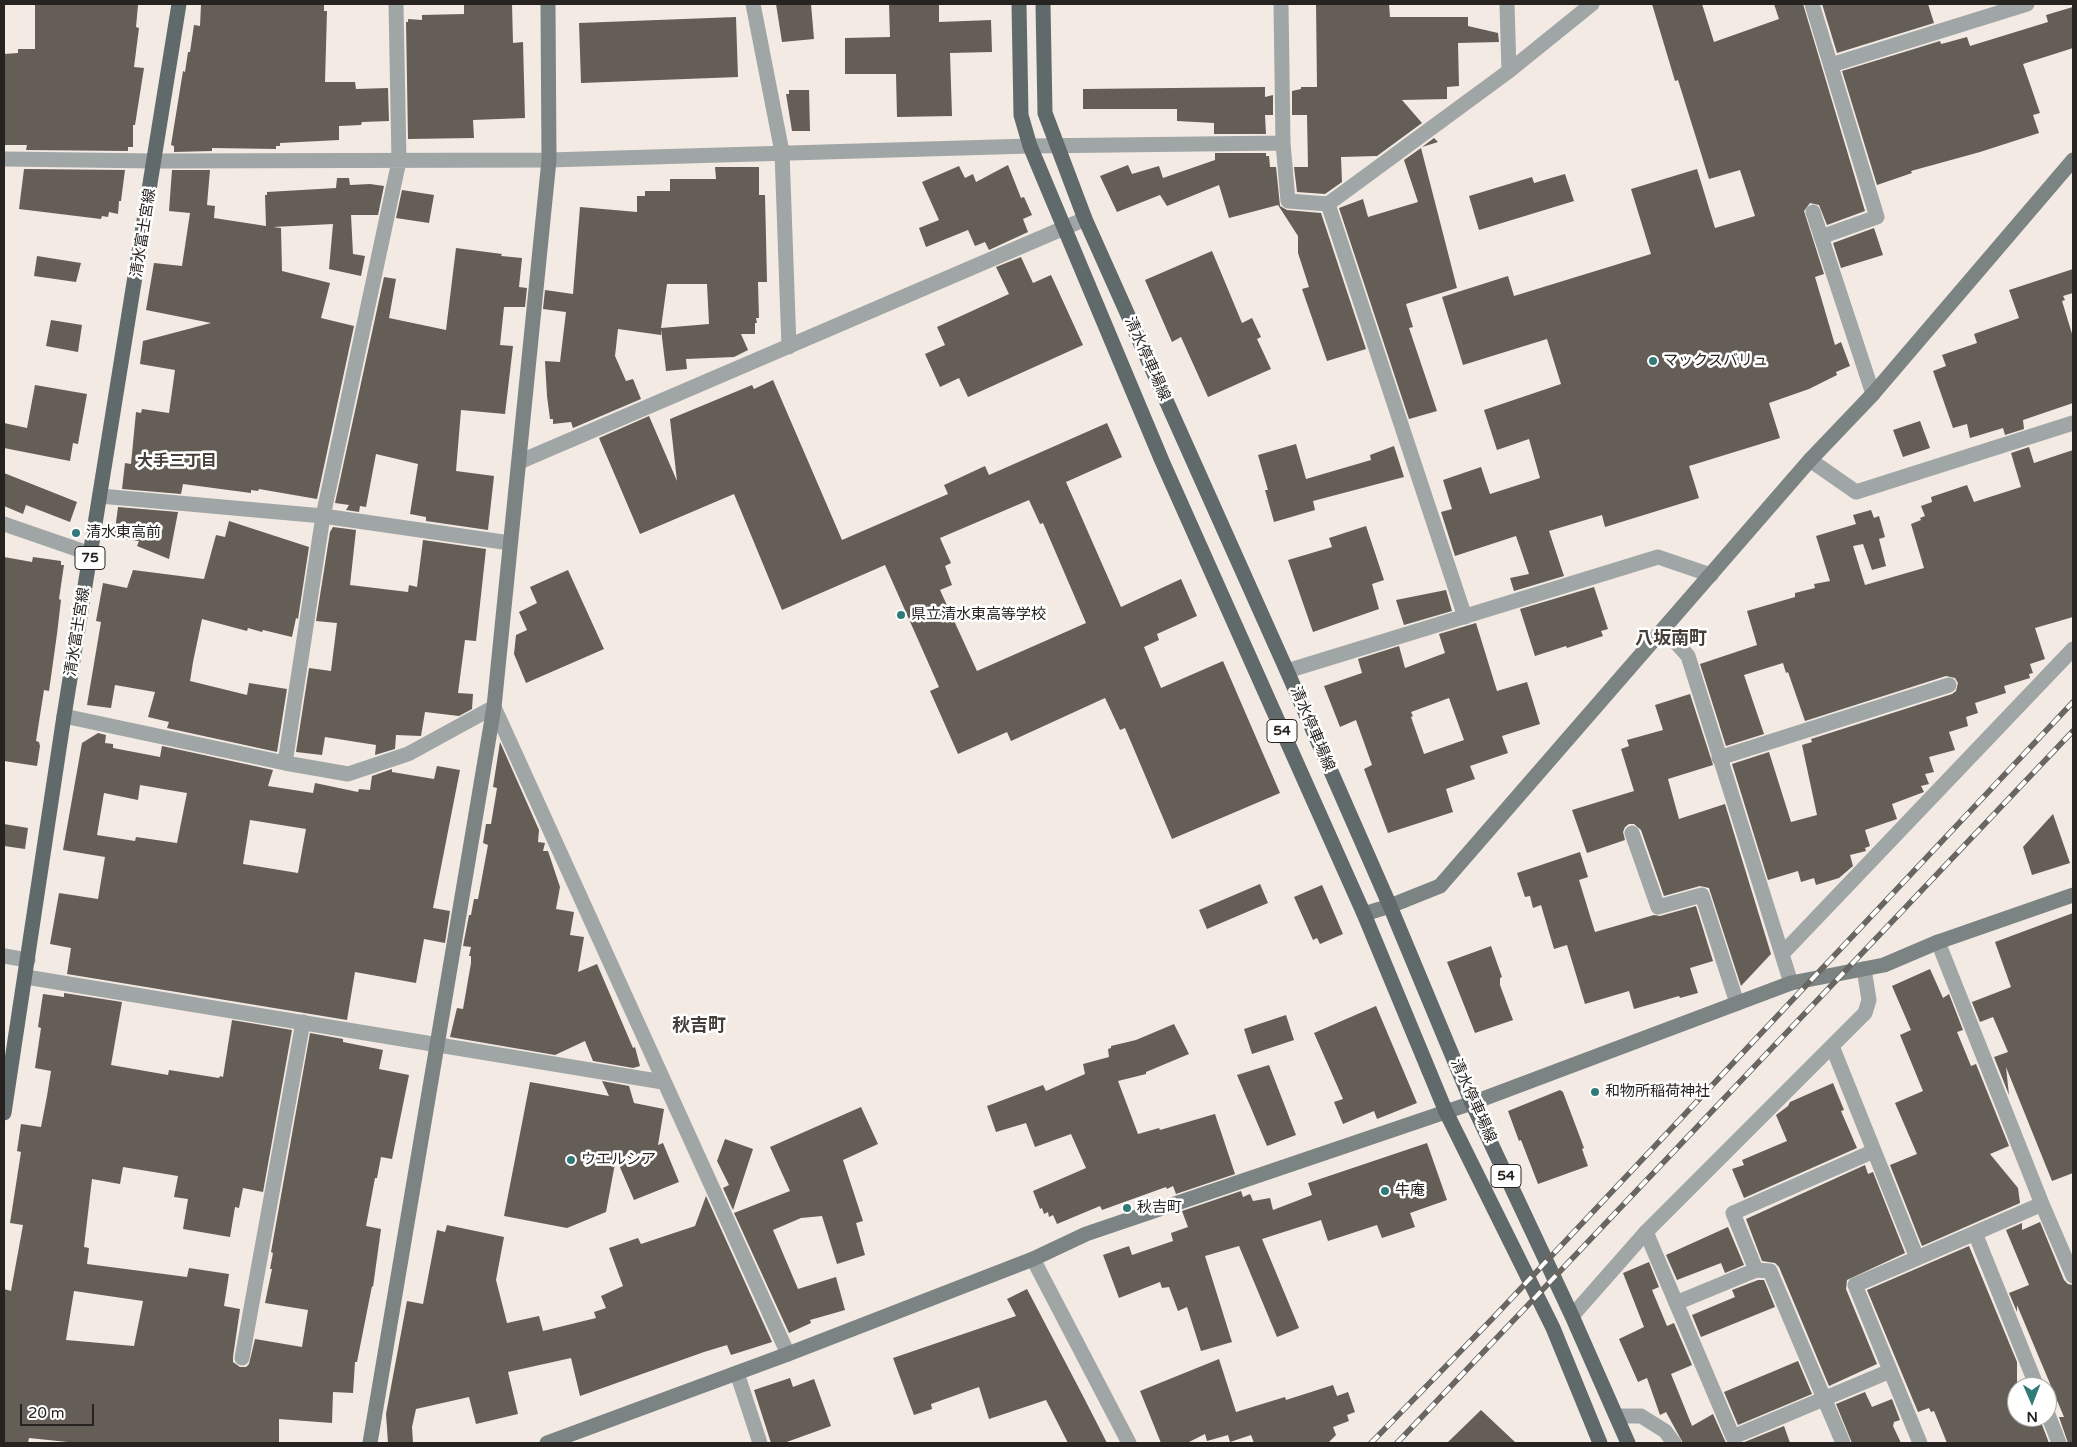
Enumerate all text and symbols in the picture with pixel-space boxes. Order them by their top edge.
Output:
street label: 清水富士宮線 [128,187,160,279]
street label: 清水停車場線 [1120,314,1174,404]
place label: マックスバリュ [1663,352,1768,370]
marker: マックスバリュ [1647,355,1659,367]
district label: 大手三丁目 [137,452,217,472]
place label: 清水東高前 [86,524,161,542]
marker: 清水東高前 [70,527,82,539]
road number: 75 [75,546,105,570]
street label: 清水富士宮線 [62,586,94,678]
place label: 県立清水東高等学校 [911,606,1046,624]
marker: 県立清水東高等学校 [895,609,907,621]
district label: 八坂南町 [1635,628,1707,650]
street label: 清水停車場線 [1286,684,1338,774]
road number: 54 [1267,719,1297,742]
district label: 秋吉町 [672,1015,726,1037]
street label: 清水停車場線 [1446,1056,1500,1146]
place label: 和物所稲荷神社 [1605,1083,1710,1101]
marker: 和物所稲荷神社 [1589,1086,1601,1098]
place label: ウエルシア [581,1151,656,1169]
marker: ウエルシア [565,1154,577,1166]
road number: 54 [1491,1164,1521,1188]
place label: 牛庵 [1395,1182,1425,1200]
marker: 牛庵 [1379,1185,1391,1197]
place label: 秋吉町 [1137,1199,1182,1217]
marker: 秋吉町 [1121,1202,1133,1214]
north arrow [2007,1377,2057,1427]
scale bar [22,1394,96,1426]
text: 20 m [28,1404,65,1422]
text: N [2026,1408,2038,1425]

